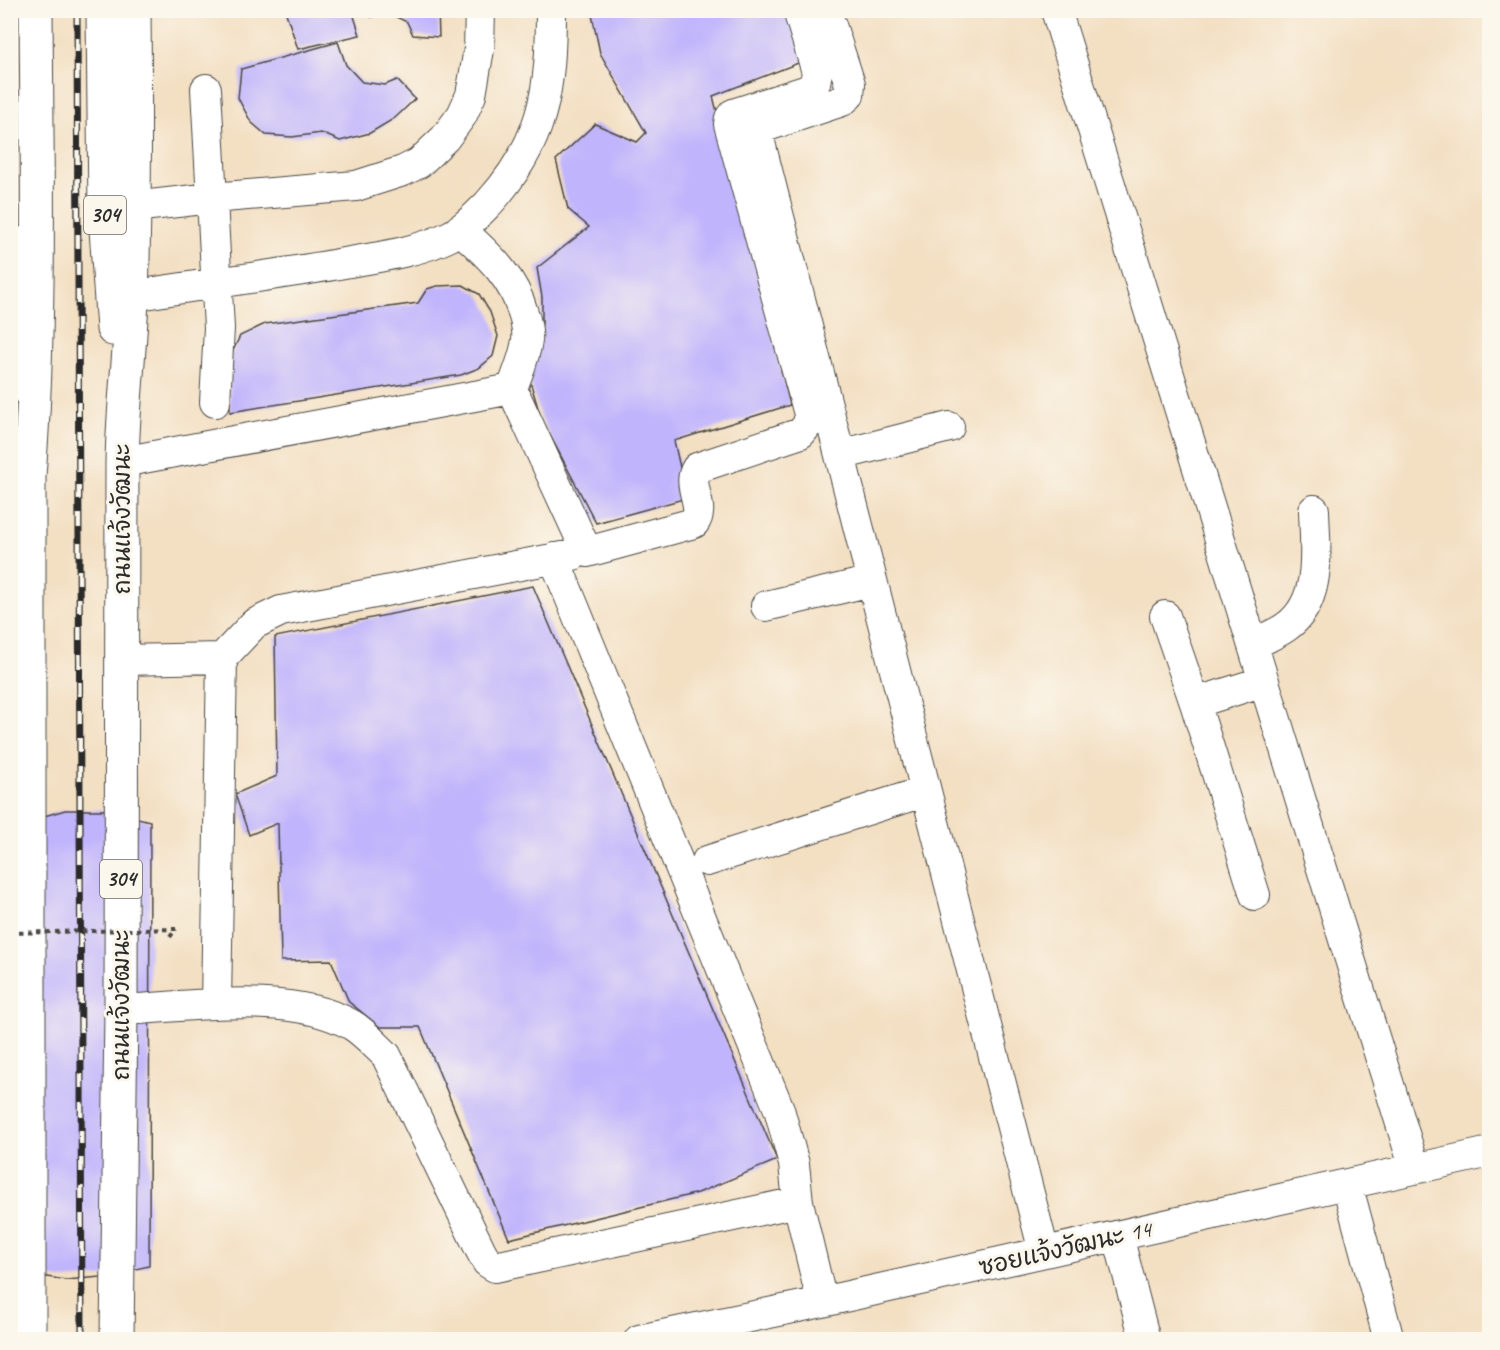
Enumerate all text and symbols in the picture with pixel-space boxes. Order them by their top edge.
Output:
road number: 304 [84,196,126,234]
street label: ถนนแจ้งวัฒนะ [107,444,137,594]
road number: 304 [100,860,142,898]
street label: ถนนแจ้งวัฒนะ [106,930,136,1080]
street label: ซอยแจ้งวัฒนะ 14 [976,1213,1156,1282]

